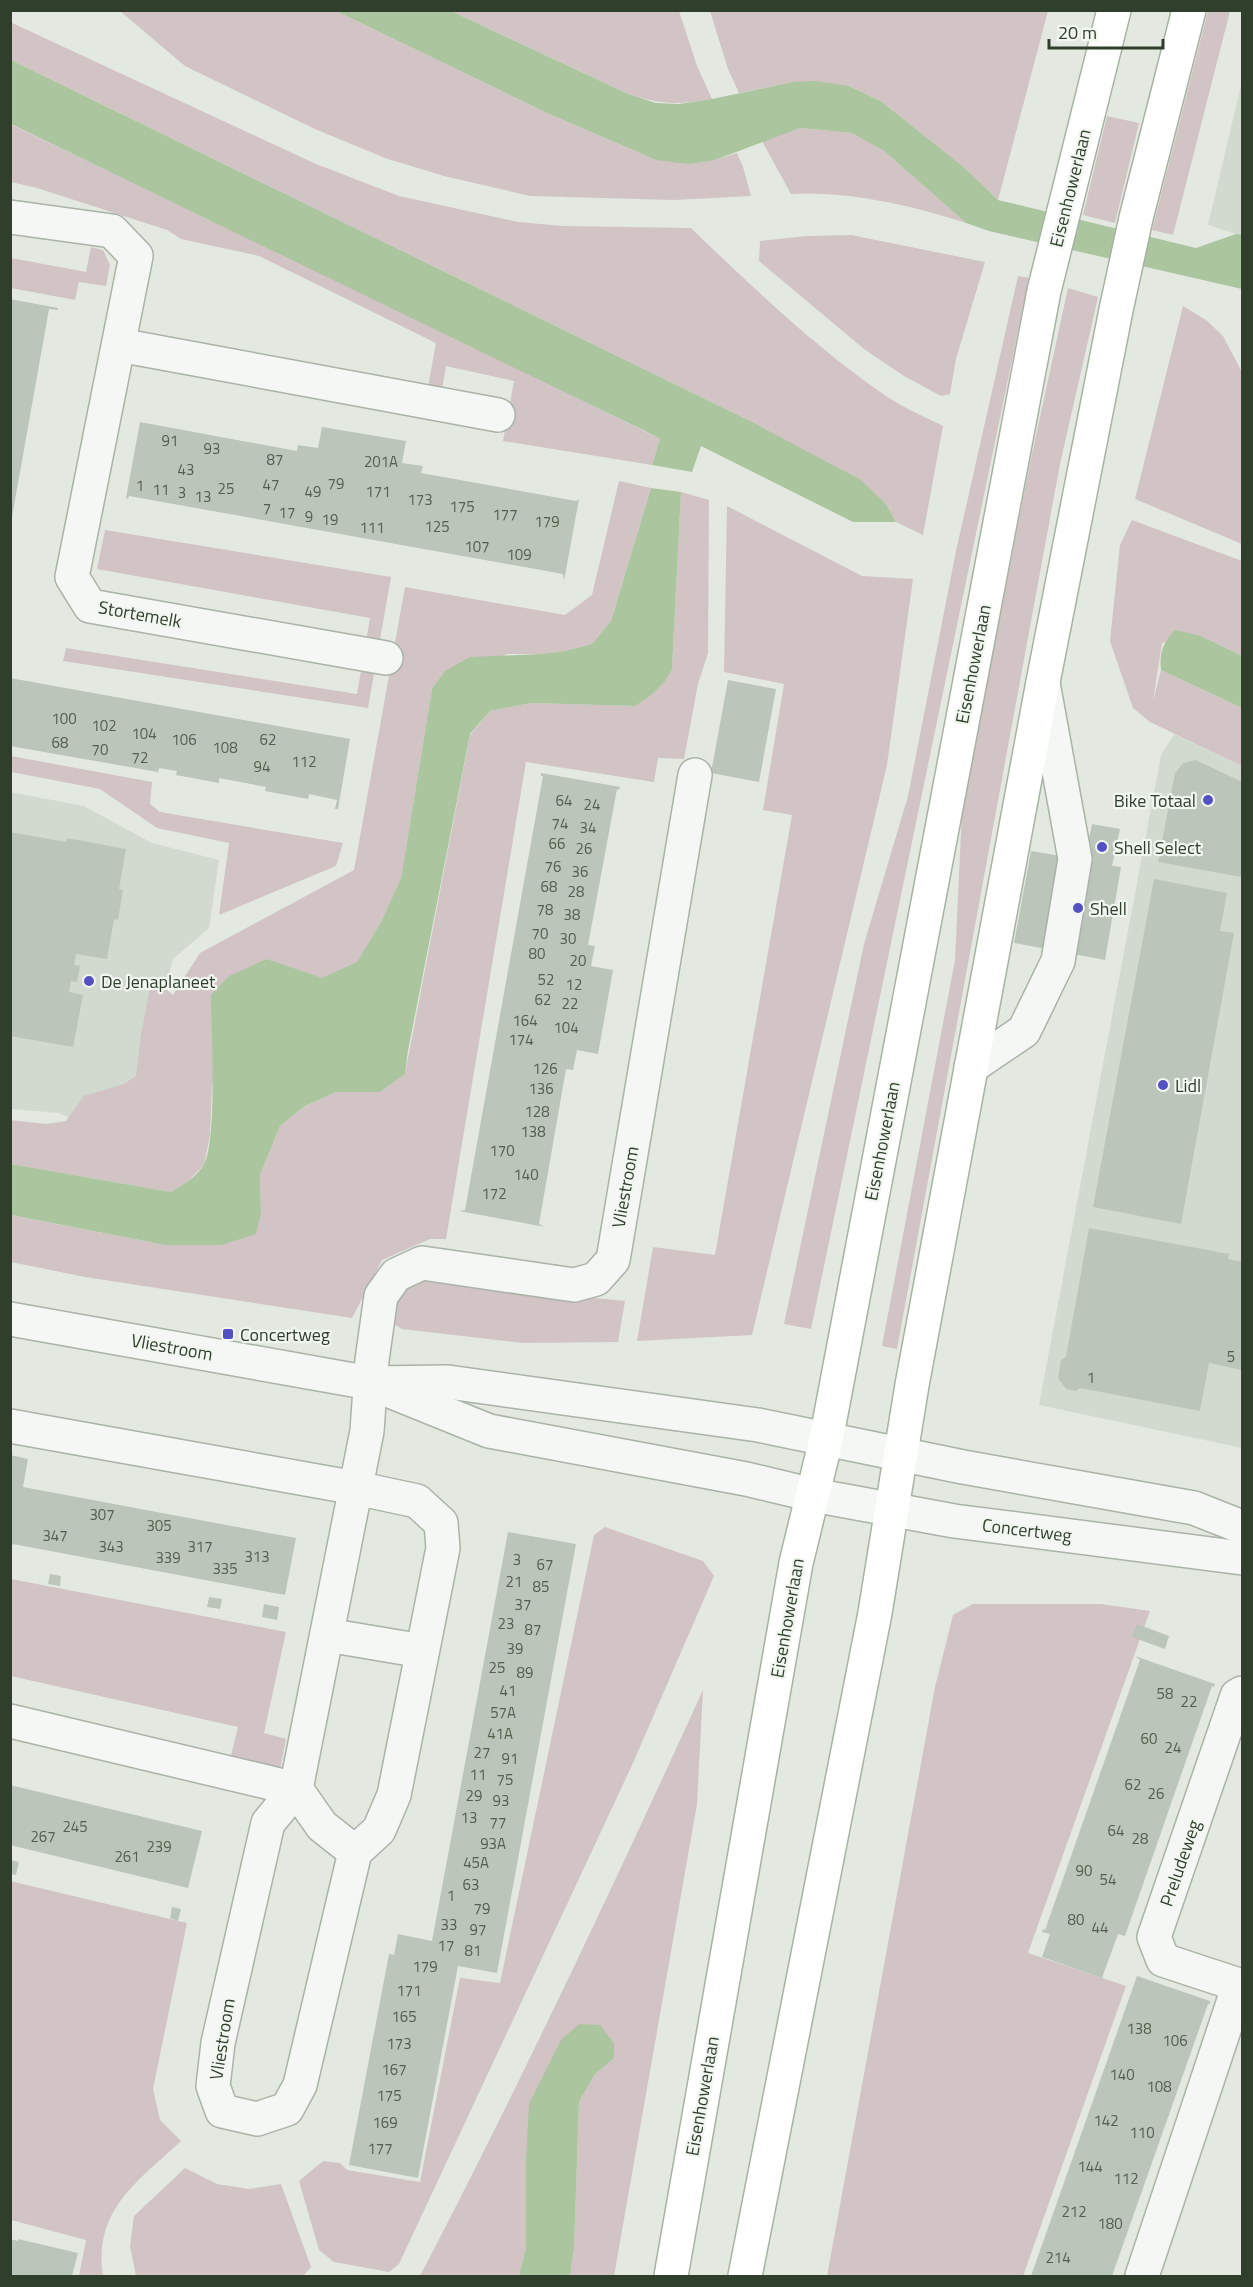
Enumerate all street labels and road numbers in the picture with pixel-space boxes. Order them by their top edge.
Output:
street label: Eisenhowerlaan [1042,126,1098,250]
street label: Stortemelk [96,593,184,635]
street label: Eisenhowerlaan [948,602,998,726]
street label: Eisenhowerlaan [857,1079,907,1203]
street label: Vliestroom [605,1144,645,1230]
street label: Vliestroom [129,1327,215,1367]
street label: Concertweg [981,1511,1073,1549]
street label: Eisenhowerlaan [763,1556,811,1680]
street label: Preludeweg [1153,1816,1207,1910]
street label: Vliestroom [202,1996,242,2082]
street label: Eisenhowerlaan [678,2034,726,2158]

